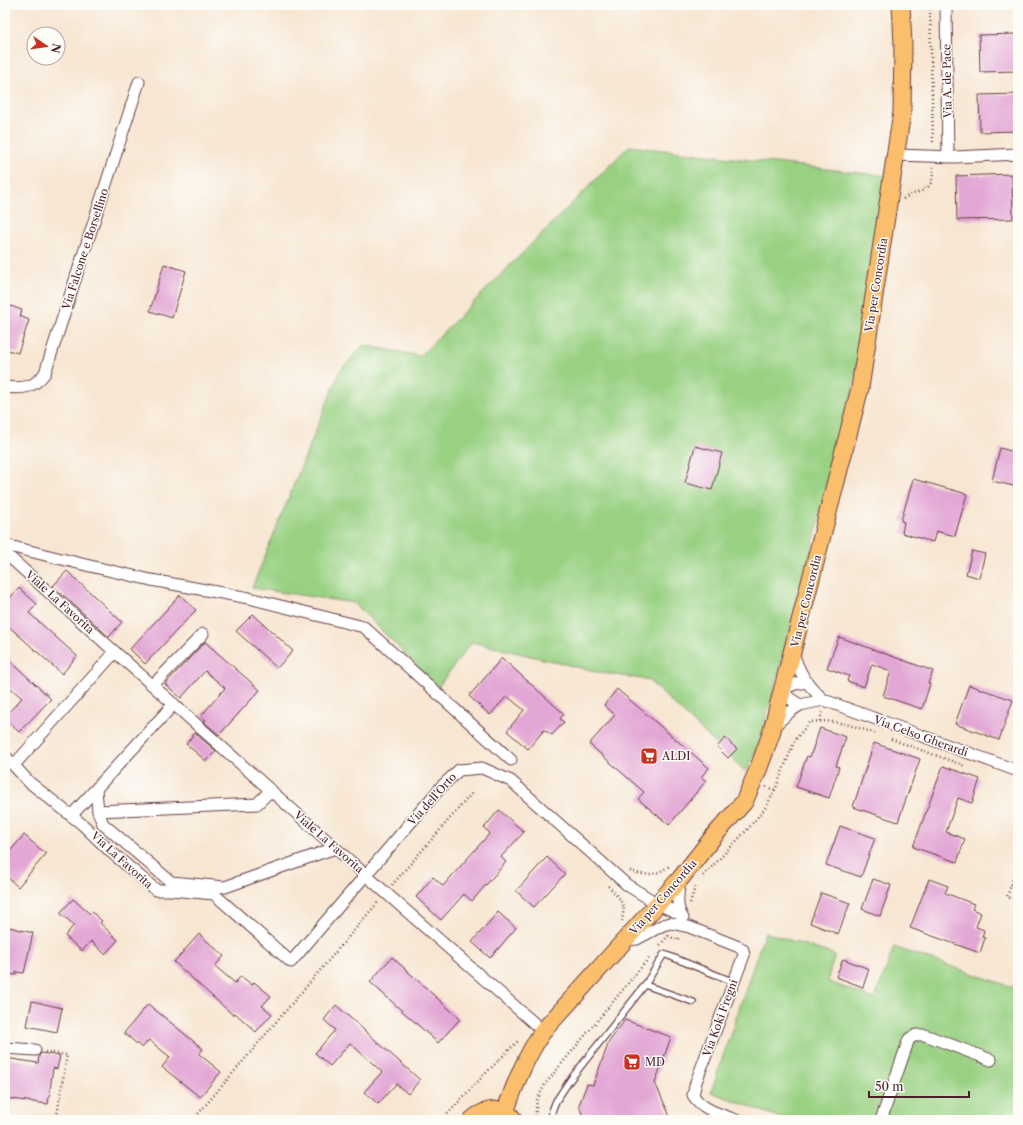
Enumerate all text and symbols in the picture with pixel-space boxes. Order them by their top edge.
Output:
north arrow [26,26,66,66]
text: N [48,42,64,55]
street label: Via A. de Pace [939,44,955,119]
street label: Via Falcone e Borsellino [58,186,111,312]
street label: Via per Concordia [861,237,890,334]
street label: Via per Concordia [787,553,824,650]
street label: Viale La Favorita [22,567,97,637]
street label: Via Celso Gherardi [871,712,971,760]
supermarket icon: ALDI [639,746,659,766]
place label: ALDI [661,749,690,763]
street label: Via dell'Orto [404,770,459,829]
street label: Viale La Favorita [291,807,367,876]
street label: Via La Favorita [88,828,156,891]
street label: Via per Concordia [626,856,700,938]
street label: Via Koki Fregni [699,977,741,1060]
supermarket icon: MD [622,1052,642,1072]
place label: MD [645,1055,665,1069]
scale bar [869,1073,969,1099]
text: 50 m [875,1079,904,1094]

